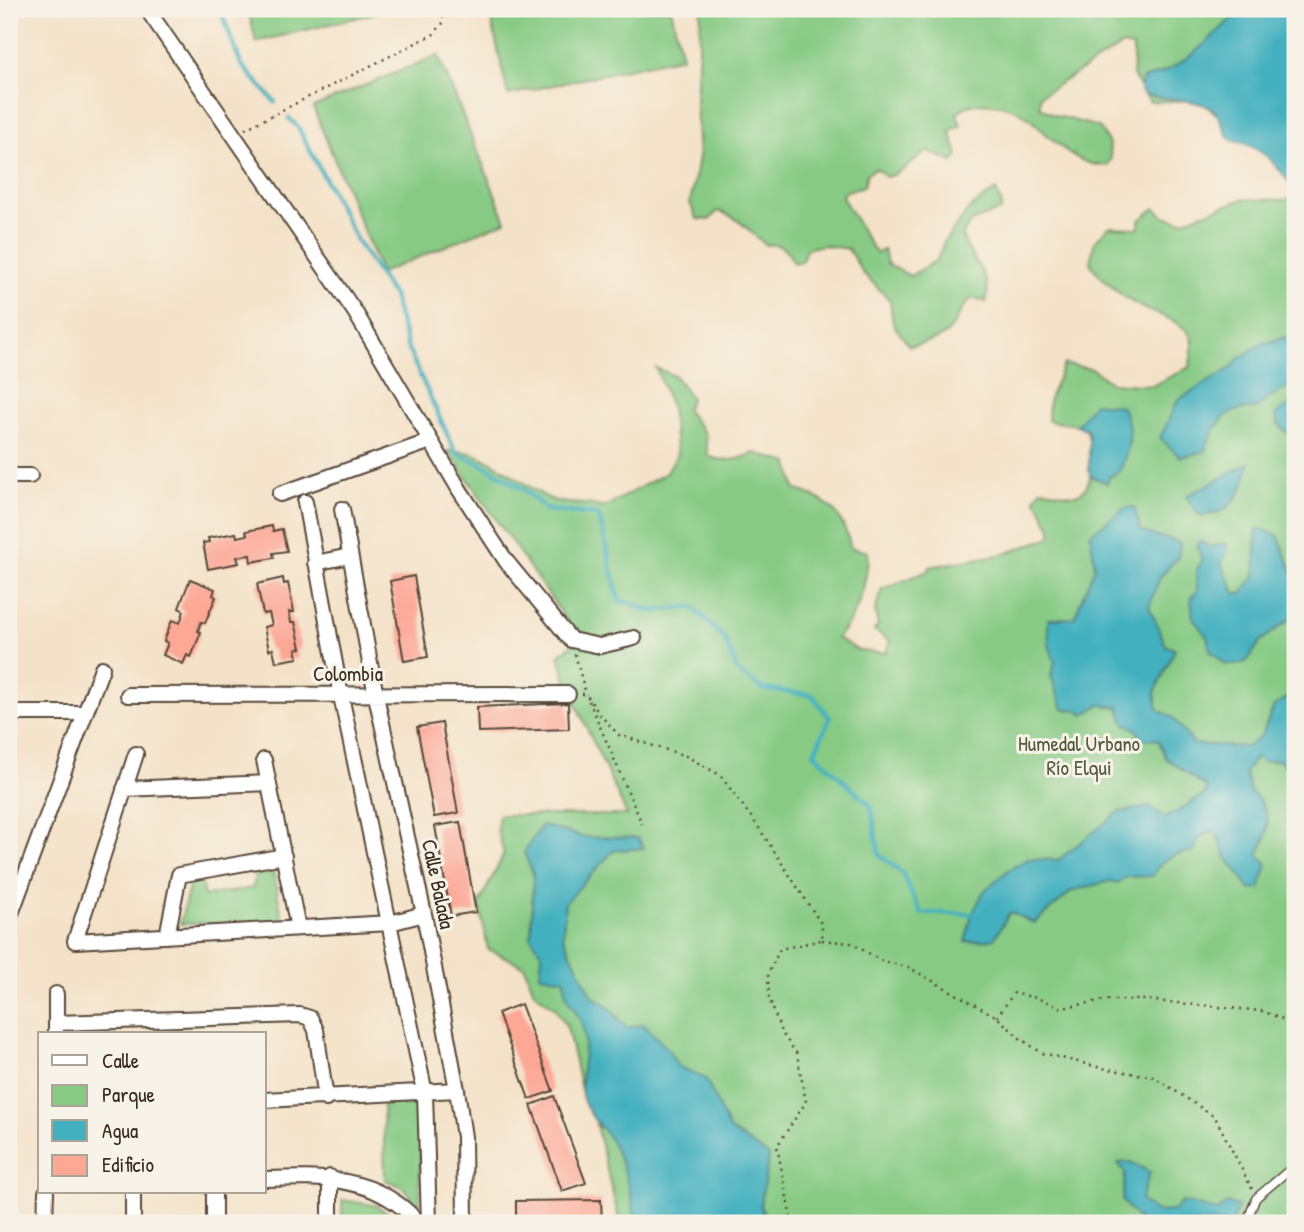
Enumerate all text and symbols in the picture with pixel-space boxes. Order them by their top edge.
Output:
street label: Colombia [313,659,383,688]
park label: Humedal Urbano Río Elqui [1018,729,1140,782]
street label: Calle Balada [415,836,462,931]
legend [38,1032,266,1194]
text: Calle [102,1046,139,1075]
text: Parque [102,1080,155,1109]
text: Agua [102,1116,138,1145]
text: Edificio [102,1150,154,1179]

